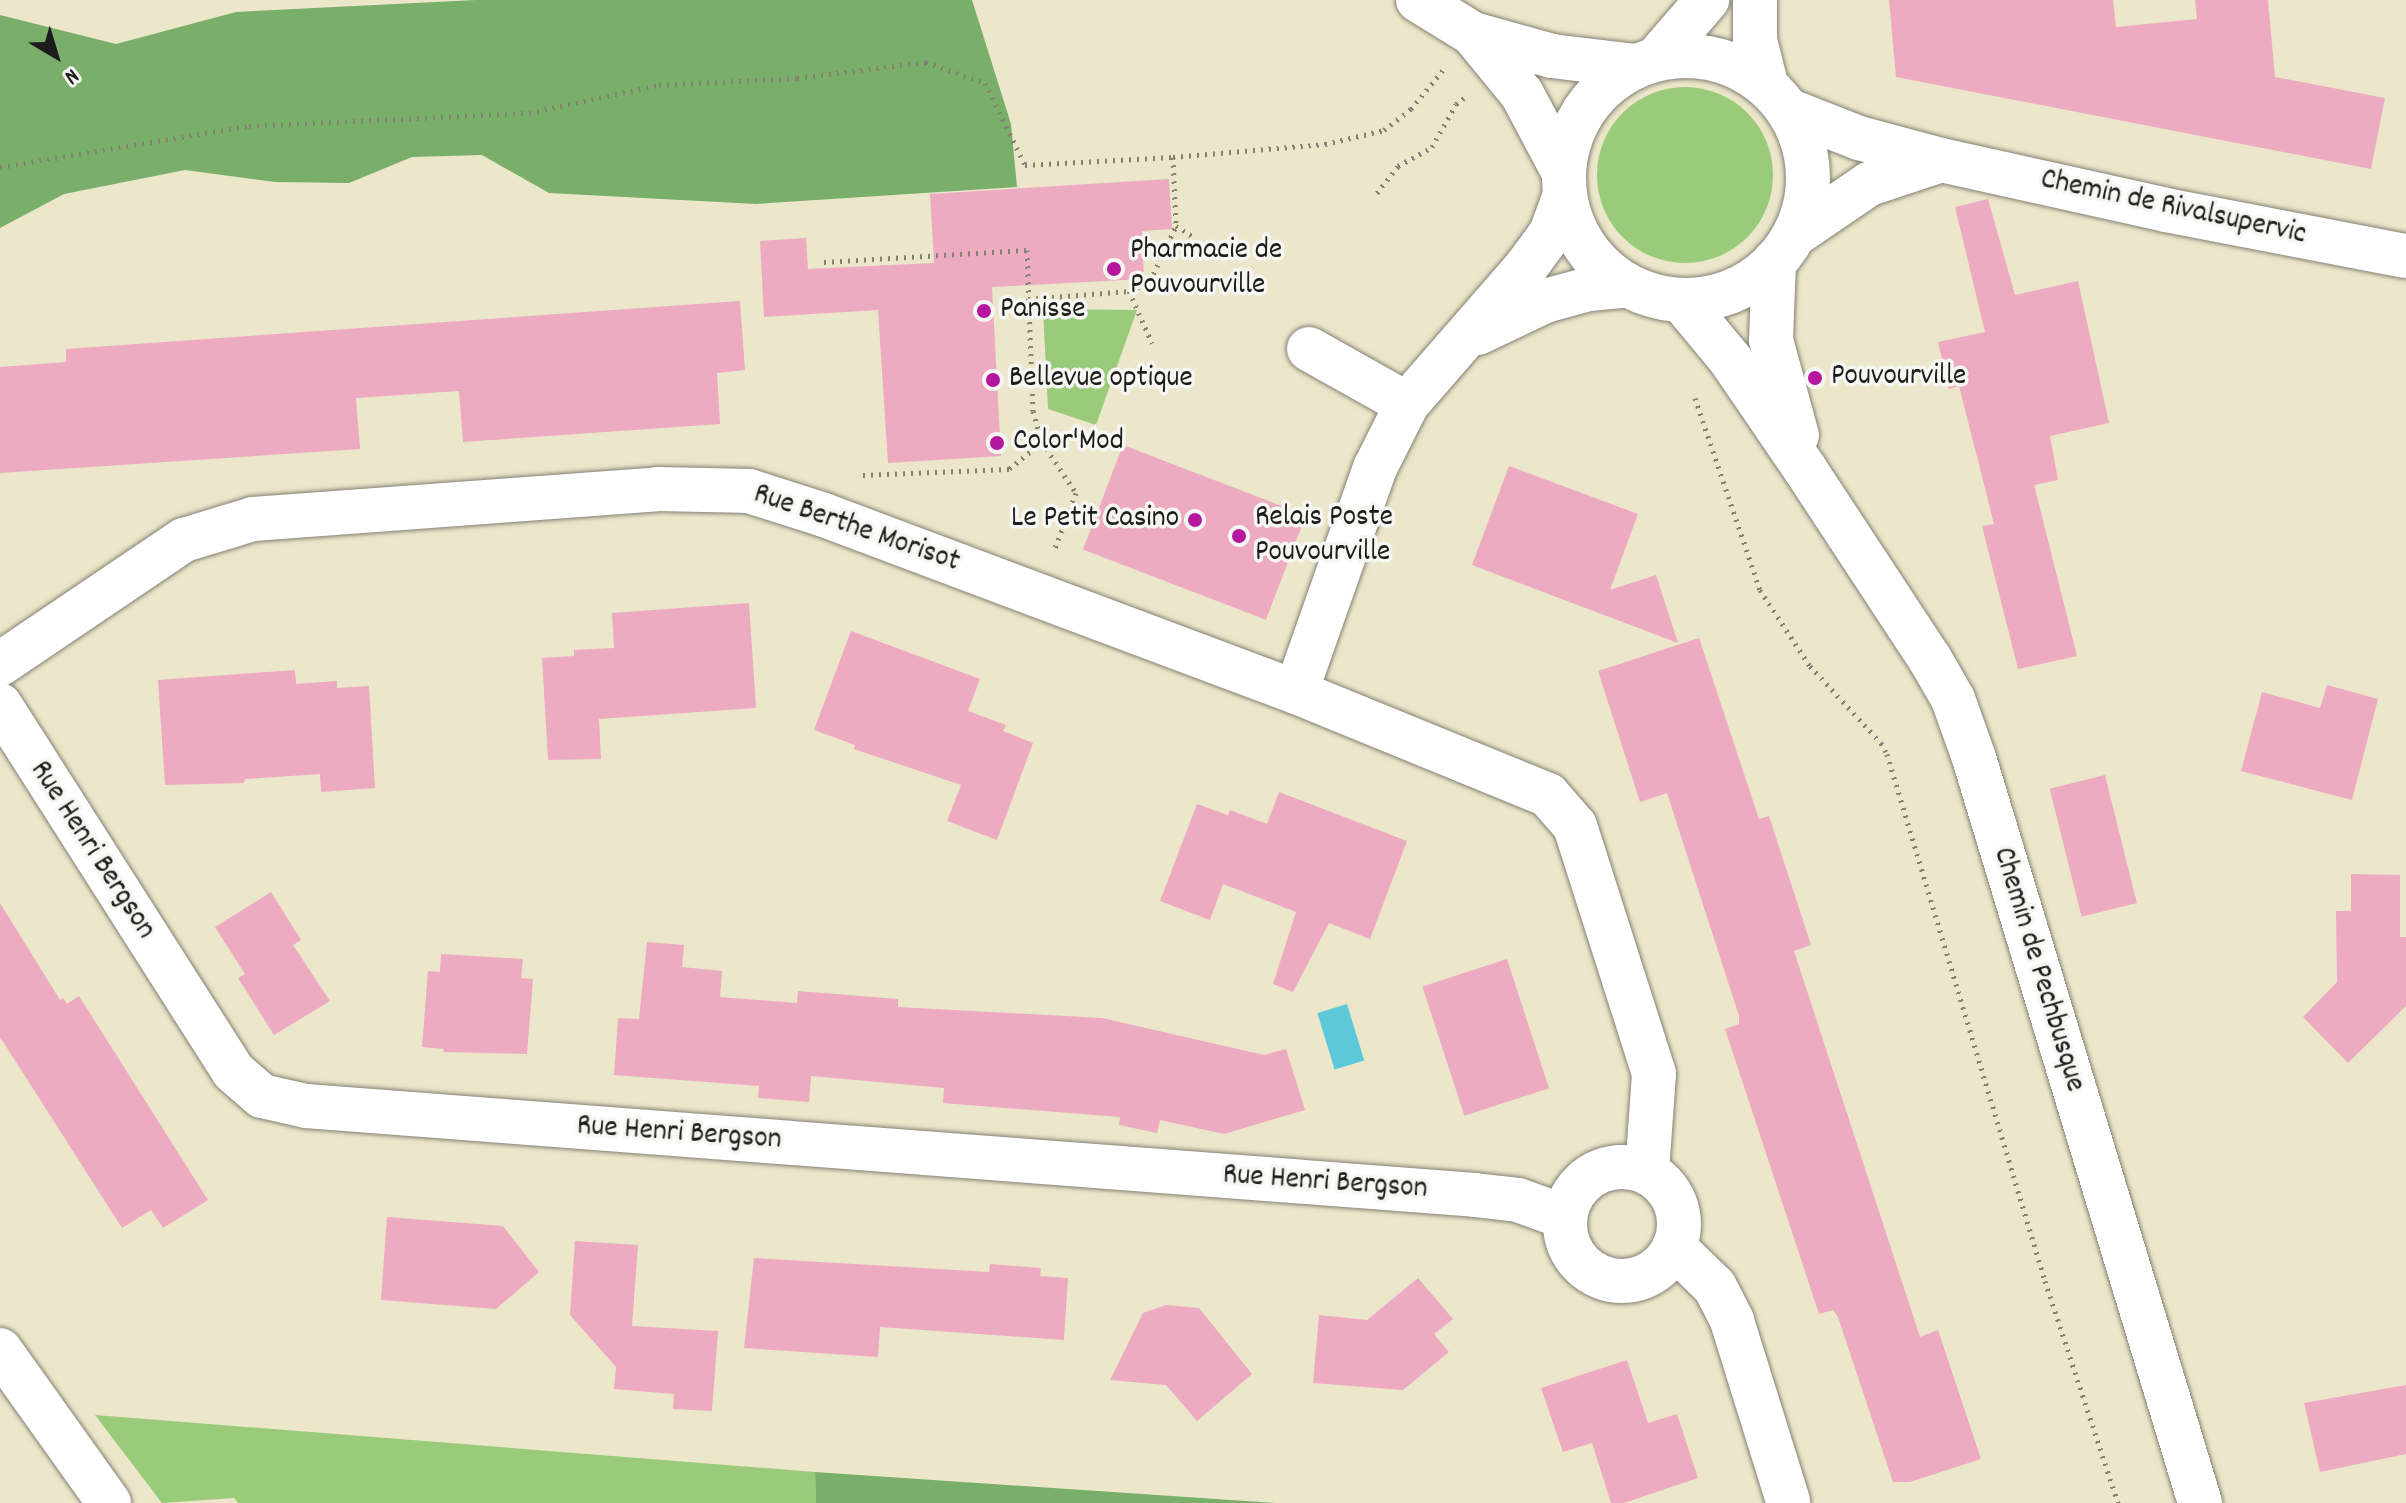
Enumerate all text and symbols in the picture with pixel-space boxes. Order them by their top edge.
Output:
north arrow [16,16,96,96]
text: N [57,60,85,91]
street label: Chemin de Rivalsupervic [2037,163,2309,255]
place label: Pharmacie de Pouvourville [1130,234,1282,304]
marker: Pharmacie de Pouvourville [1105,260,1123,278]
place label: Panisse [1000,293,1085,329]
marker: Panisse [975,302,993,320]
place label: Pouvourville [1831,360,1966,396]
place label: Bellevue optique [1009,362,1193,398]
marker: Pouvourville [1806,369,1824,387]
marker: Bellevue optique [984,371,1002,389]
place label: Color'Mod [1013,425,1124,461]
marker: Color'Mod [988,434,1006,452]
street label: Rue Berthe Morisot [748,478,964,582]
place label: Relais Poste Pouvourville [1255,501,1393,572]
place label: Le Petit Casino [1011,502,1179,538]
marker: Le Petit Casino [1186,511,1204,529]
marker: Relais Poste Pouvourville [1230,527,1248,545]
street label: Rue Henri Bergson [20,755,162,947]
street label: Chemin de Pechbusque [1983,844,2091,1096]
street label: Rue Henri Bergson [575,1110,783,1160]
street label: Rue Henri Bergson [1221,1159,1429,1209]

